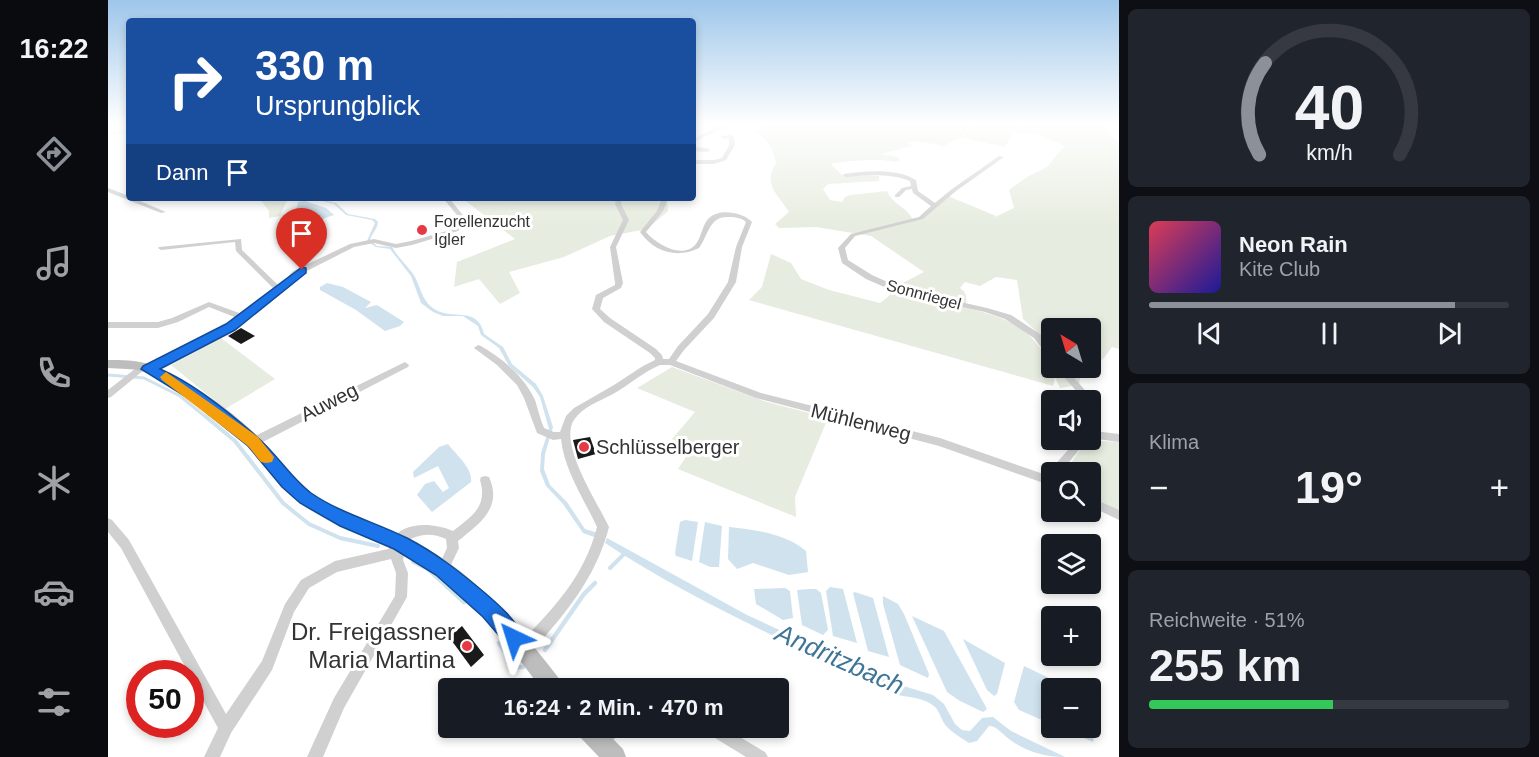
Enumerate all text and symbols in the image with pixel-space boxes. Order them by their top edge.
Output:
text: 16:22 [19,34,89,64]
icon: right [156,42,234,120]
text: 330 m [255,42,374,89]
text: 40 [1294,73,1364,142]
text: Ursprungblick [255,91,420,121]
icon: directions [33,133,75,175]
text: km/h [1306,141,1352,165]
icon: arrive [221,156,254,189]
text: Dann [156,160,209,185]
pin [276,208,327,270]
place label: Forellenzucht Igler [434,213,531,248]
icon: arrive [285,217,318,250]
marker: Forellenzucht Igler [415,223,429,237]
text: Neon Rain [1239,232,1348,257]
icon: music [33,242,75,284]
text: Kite Club [1239,258,1320,280]
street label: Sonnriegel [885,276,963,313]
icon: previous [1193,317,1226,350]
icon: pause [1313,317,1346,350]
icon: next [1433,317,1466,350]
north arrow [1041,318,1101,378]
map controls [1041,318,1101,738]
icon: phone [33,352,75,394]
street label: Auweg [297,378,361,426]
button: sound [1041,390,1101,450]
street label: Mühlenweg [809,399,913,445]
text: Klima [1149,431,1199,453]
place label: Schlüsselberger [596,436,740,458]
marker: Schlüsselberger [577,440,591,454]
icon: climate [33,462,75,504]
button: search [1041,462,1101,522]
text: 19° [1295,462,1363,513]
text: − [1149,469,1168,506]
text: + [1490,469,1509,506]
button: layers [1041,534,1101,594]
icon: car [33,571,75,613]
position arrow [482,606,546,670]
button: + [1041,606,1101,666]
text: Reichweite · 51% [1149,609,1305,631]
water label: Andritzbach [769,617,909,701]
place label: Dr. Freigassner Maria Martina [291,618,456,673]
marker: Dr. Freigassner Maria Martina [460,639,474,653]
text: 255 km [1149,640,1302,691]
speed limit sign: 50 [126,660,204,738]
button: − [1041,678,1101,738]
icon: filters [33,681,75,723]
text: 16:24 · 2 Min. · 470 m [503,695,724,720]

